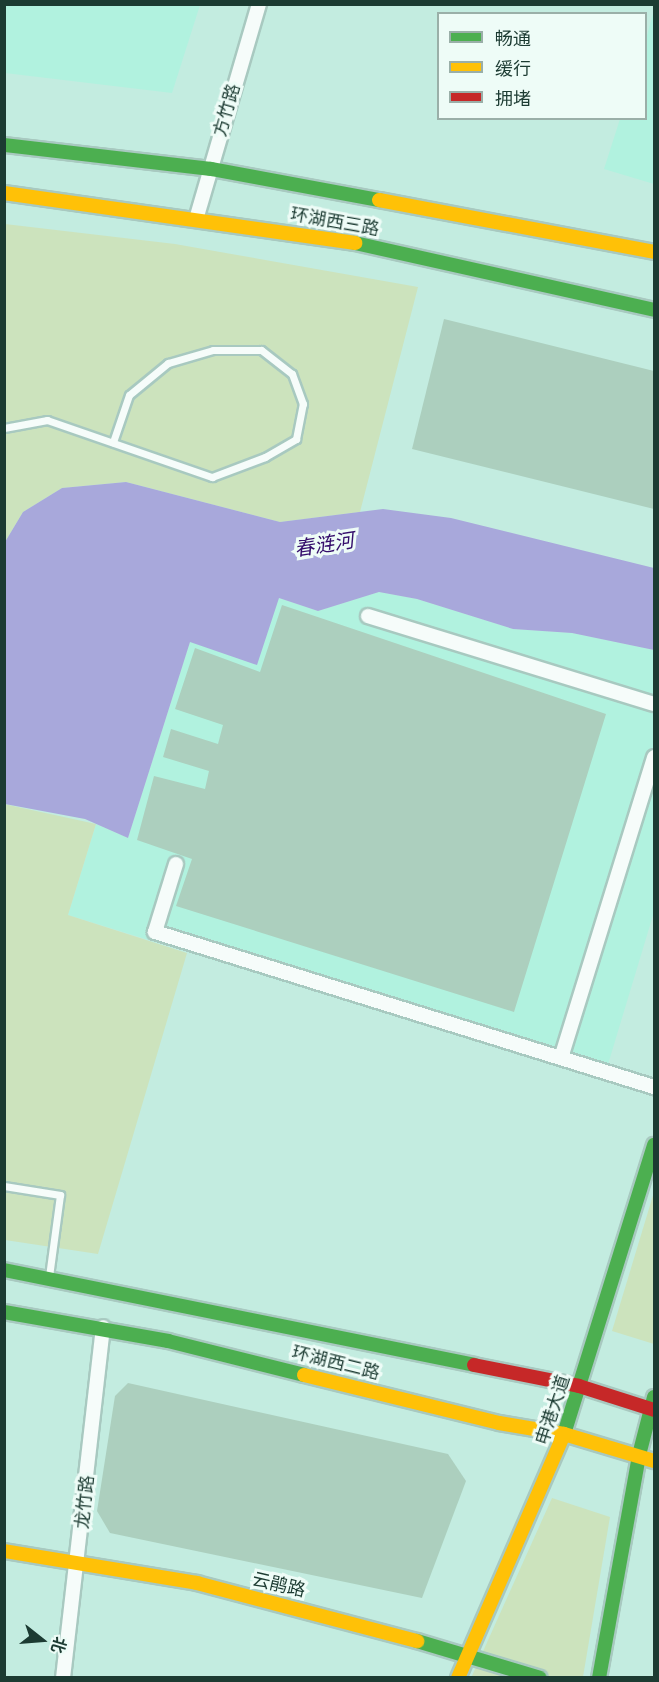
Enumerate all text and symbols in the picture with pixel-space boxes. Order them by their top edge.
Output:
legend [437,12,647,120]
text: 畅通 [495,26,531,50]
text: 缓行 [495,56,531,80]
street label: 方竹路 [208,81,244,139]
text: 拥堵 [495,86,531,110]
street label: 环湖西三路 [289,203,381,239]
water label: 春涟河 [292,527,356,561]
street label: 环湖西二路 [290,1341,382,1383]
street label: 申港大道 [531,1372,573,1448]
street label: 龙竹路 [70,1474,98,1530]
street label: 云鹃路 [250,1567,308,1601]
north arrow [12,1610,72,1670]
text: 北 [46,1634,72,1656]

